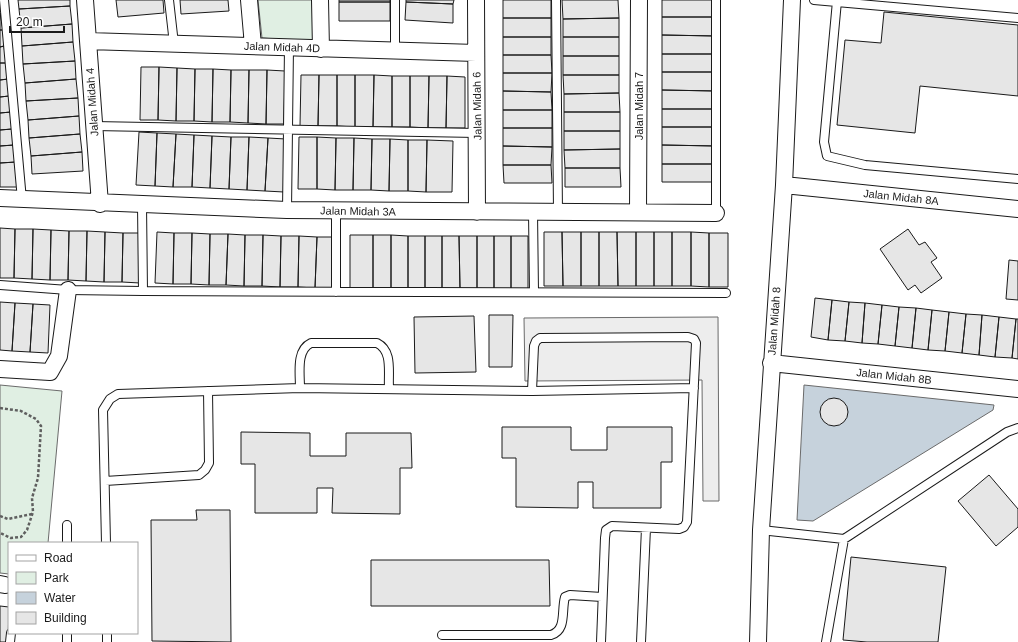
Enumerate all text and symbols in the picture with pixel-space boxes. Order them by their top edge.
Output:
scale bar [10,8,64,34]
text: 20 m [16,15,43,29]
street label: Jalan Midah 4D [244,40,320,54]
street label: Jalan Midah 4 [84,67,100,137]
street label: Jalan Midah 6 [470,72,484,140]
street label: Jalan Midah 7 [633,72,645,140]
street label: Jalan Midah 8A [863,187,940,207]
street label: Jalan Midah 3A [320,204,397,218]
street label: Jalan Midah 8 [766,286,782,356]
street label: Jalan Midah 8B [856,366,932,386]
legend [8,542,138,634]
text: Road [44,551,73,565]
text: Park [44,571,70,585]
text: Water [44,591,76,605]
text: Building [44,611,87,625]

